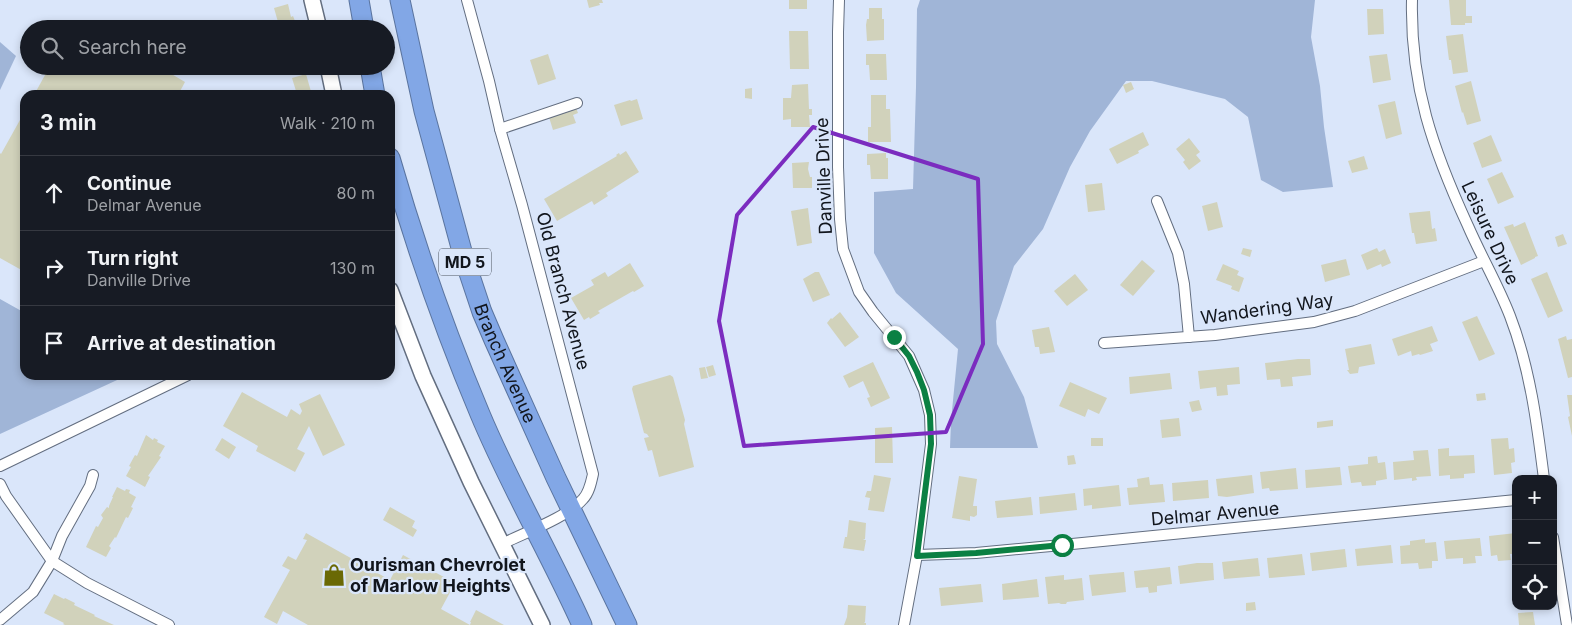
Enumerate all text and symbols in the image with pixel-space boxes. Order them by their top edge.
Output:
search box [20,20,395,75]
icon: search [38,34,66,62]
text: Search here [78,36,187,59]
text: 3 min [40,110,96,135]
text: Walk · 210 m [280,113,375,133]
street label: Danville Drive [811,117,836,235]
text: Continue [87,172,172,195]
street label: Leisure Drive [1457,178,1524,288]
icon: ahead [40,179,68,207]
text: 80 m [336,183,375,203]
text: Delmar Avenue [87,195,201,215]
street label: Old Branch Avenue [532,210,595,372]
text: Turn right [87,247,178,270]
road number: MD 5 [439,248,491,276]
icon: right [40,254,68,282]
text: 130 m [330,258,375,278]
text: Danville Drive [87,270,191,290]
street label: Wandering Way [1199,289,1335,328]
street label: Branch Avenue [470,301,541,426]
route end [883,326,906,349]
icon: arrive [40,329,68,357]
text: Arrive at destination [87,332,276,355]
map controls [1512,475,1557,610]
button: + [1512,475,1557,520]
street label: Delmar Avenue [1150,497,1280,530]
button: − [1512,520,1557,565]
route start [1051,534,1074,557]
place label: Ourisman Chevrolet of Marlow Heights [350,554,526,596]
shop icon: Ourisman Chevrolet of Marlow Heights [321,562,347,588]
button: locate [1512,565,1557,610]

